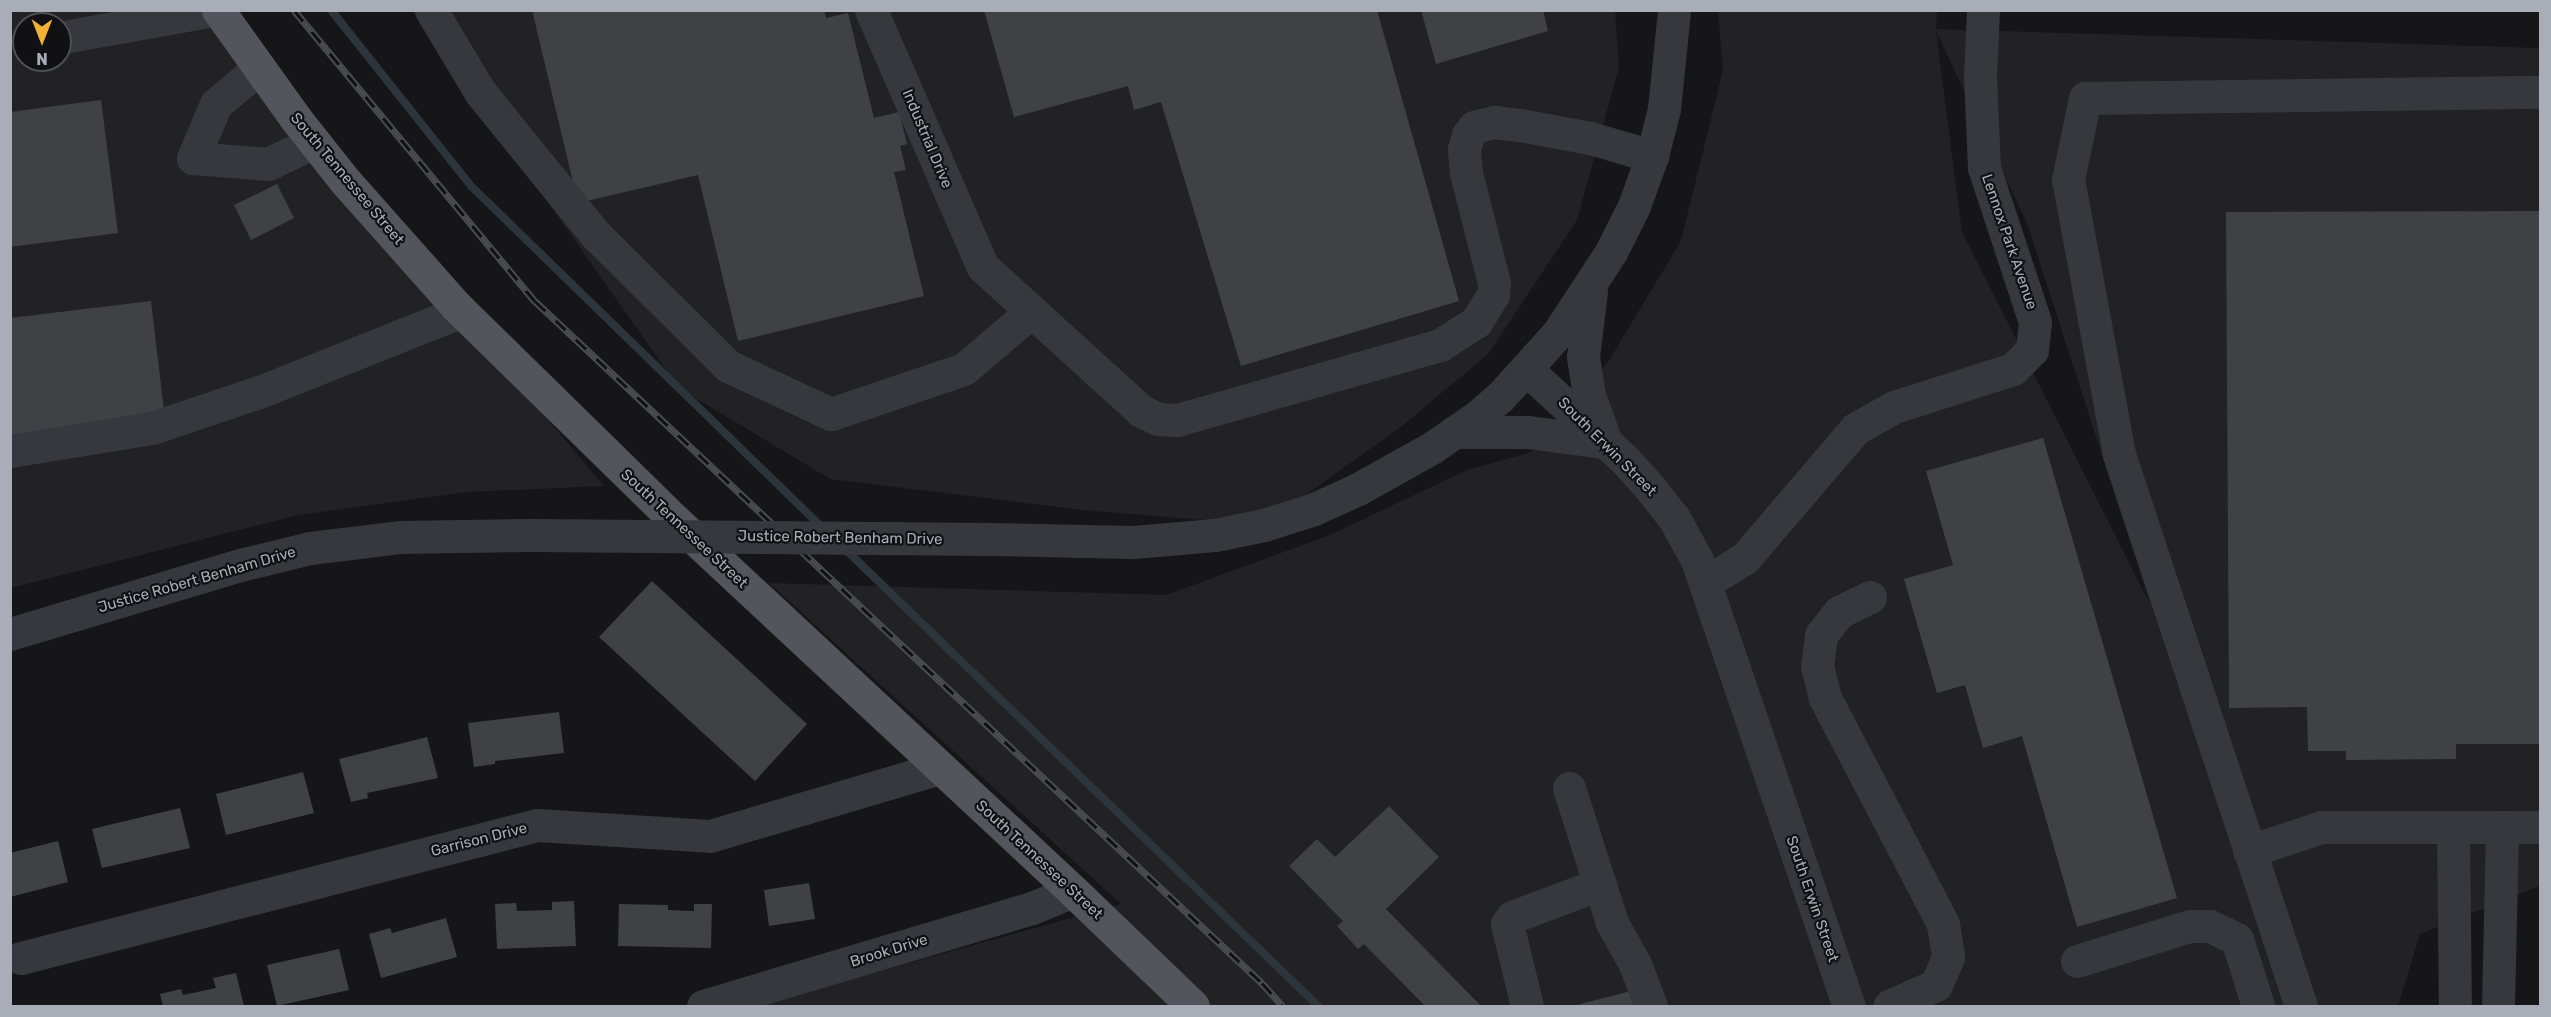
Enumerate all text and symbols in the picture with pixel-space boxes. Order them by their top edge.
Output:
north arrow [12,12,72,72]
text: N [36,49,48,68]
street label: Industrial Drive [898,87,956,191]
street label: South Tennessee Street [286,109,408,249]
street label: Lennox Park Avenue [1977,172,2041,312]
street label: South Erwin Street [1554,394,1660,500]
street label: South Tennessee Street [617,465,751,593]
street label: Justice Robert Benham Drive [737,527,943,549]
street label: Justice Robert Benham Drive [96,543,298,617]
street label: South Tennessee Street [972,796,1106,924]
street label: Garrison Drive [429,819,529,861]
street label: South Erwin Street [1782,834,1842,964]
street label: Brook Drive [848,931,930,971]

